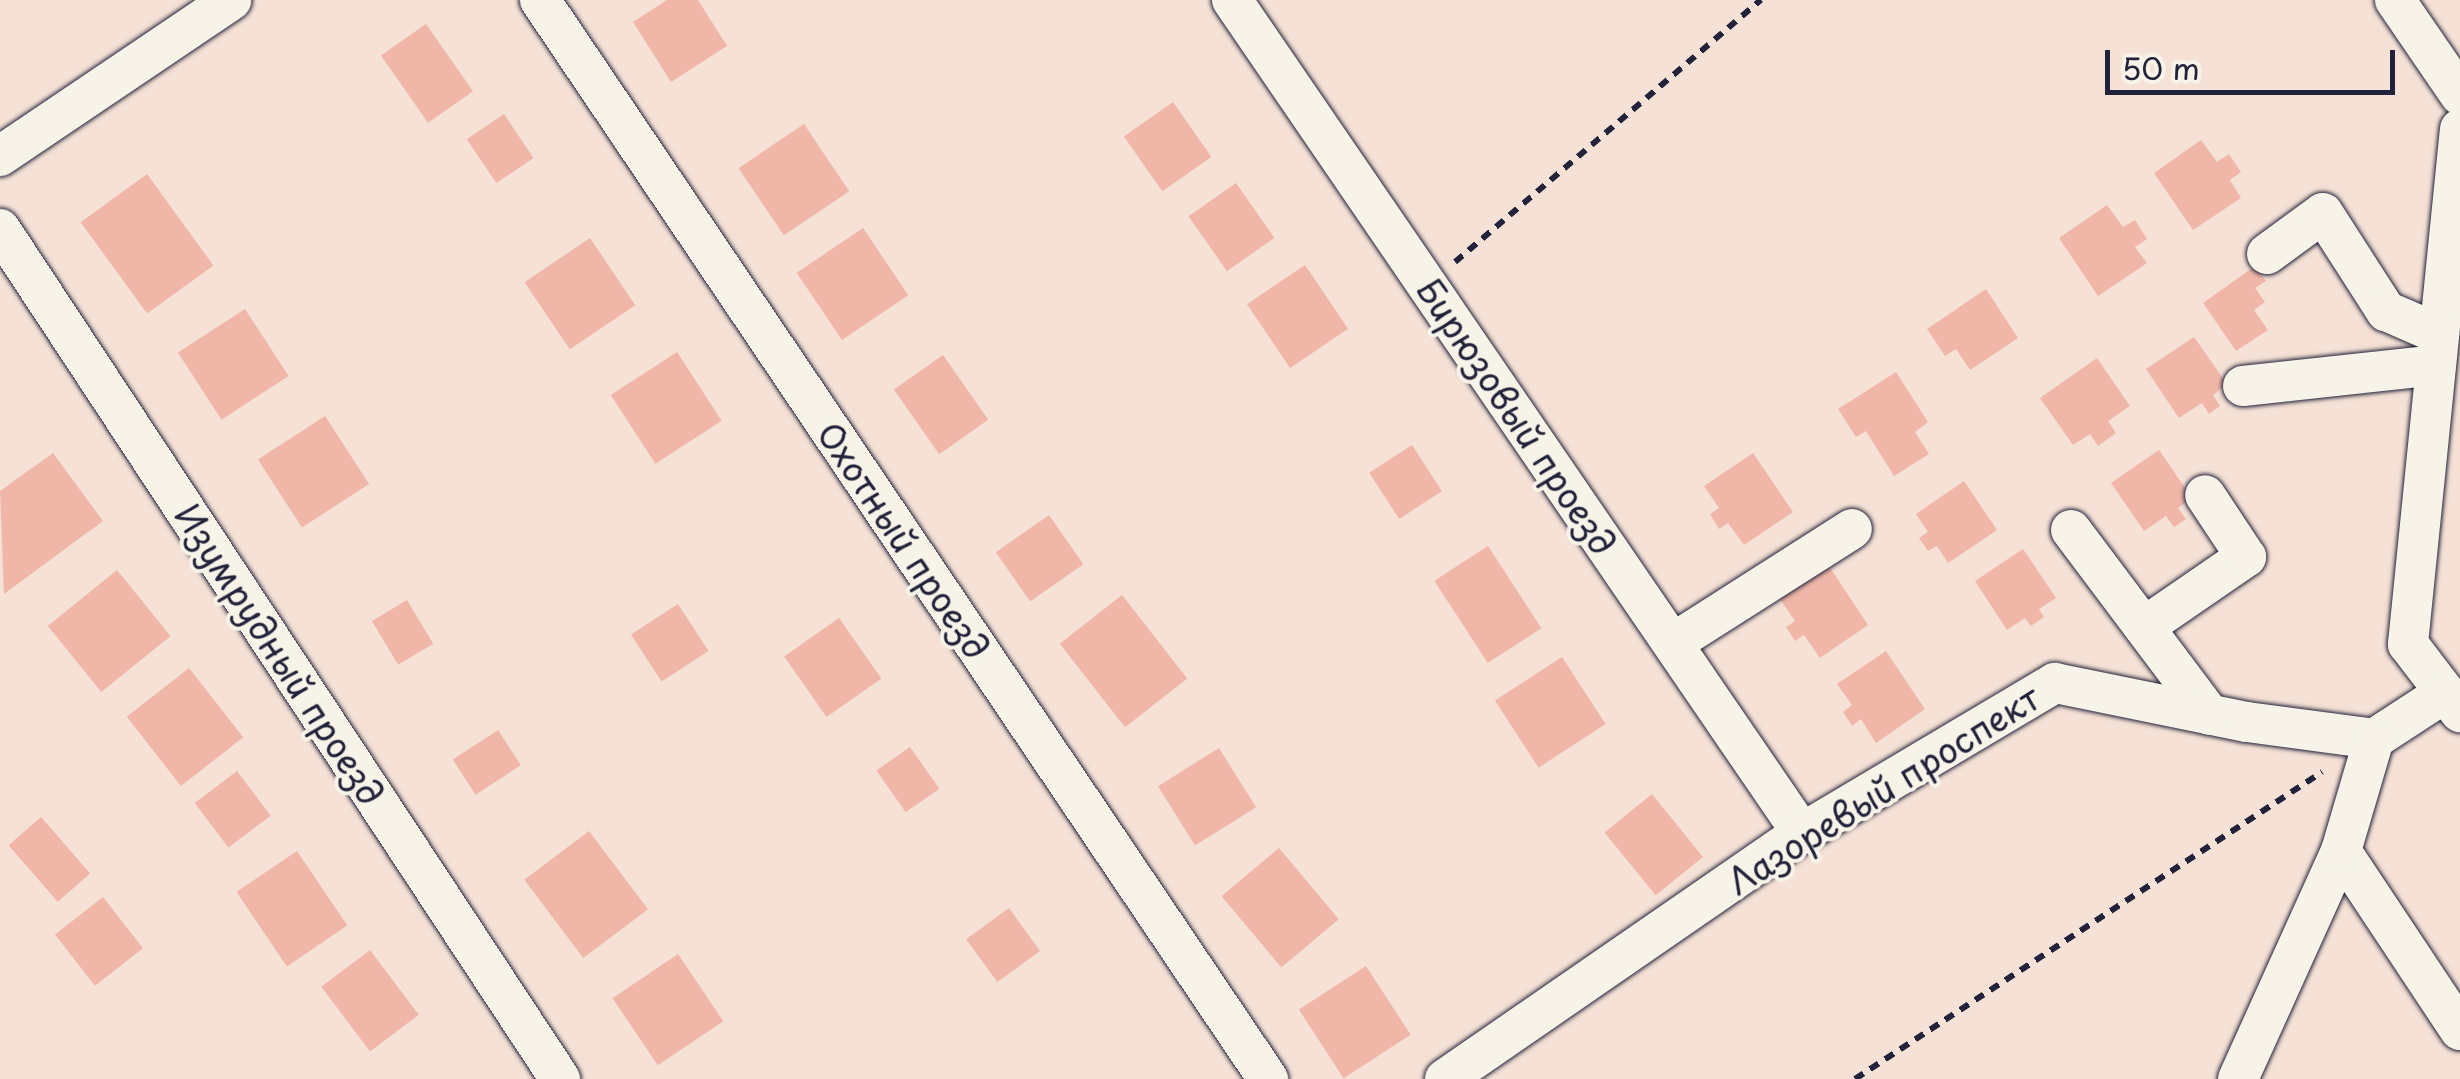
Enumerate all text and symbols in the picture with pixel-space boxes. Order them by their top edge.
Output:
scale bar [2110,30,2400,92]
text: 50 m [2122,45,2200,90]
street label: Бирюзовый проезд [1409,270,1625,562]
street label: Охотный проезд [809,413,999,667]
street label: Изумрудный проезд [166,495,394,813]
street label: Лазоревый проспект [1720,676,2046,902]

